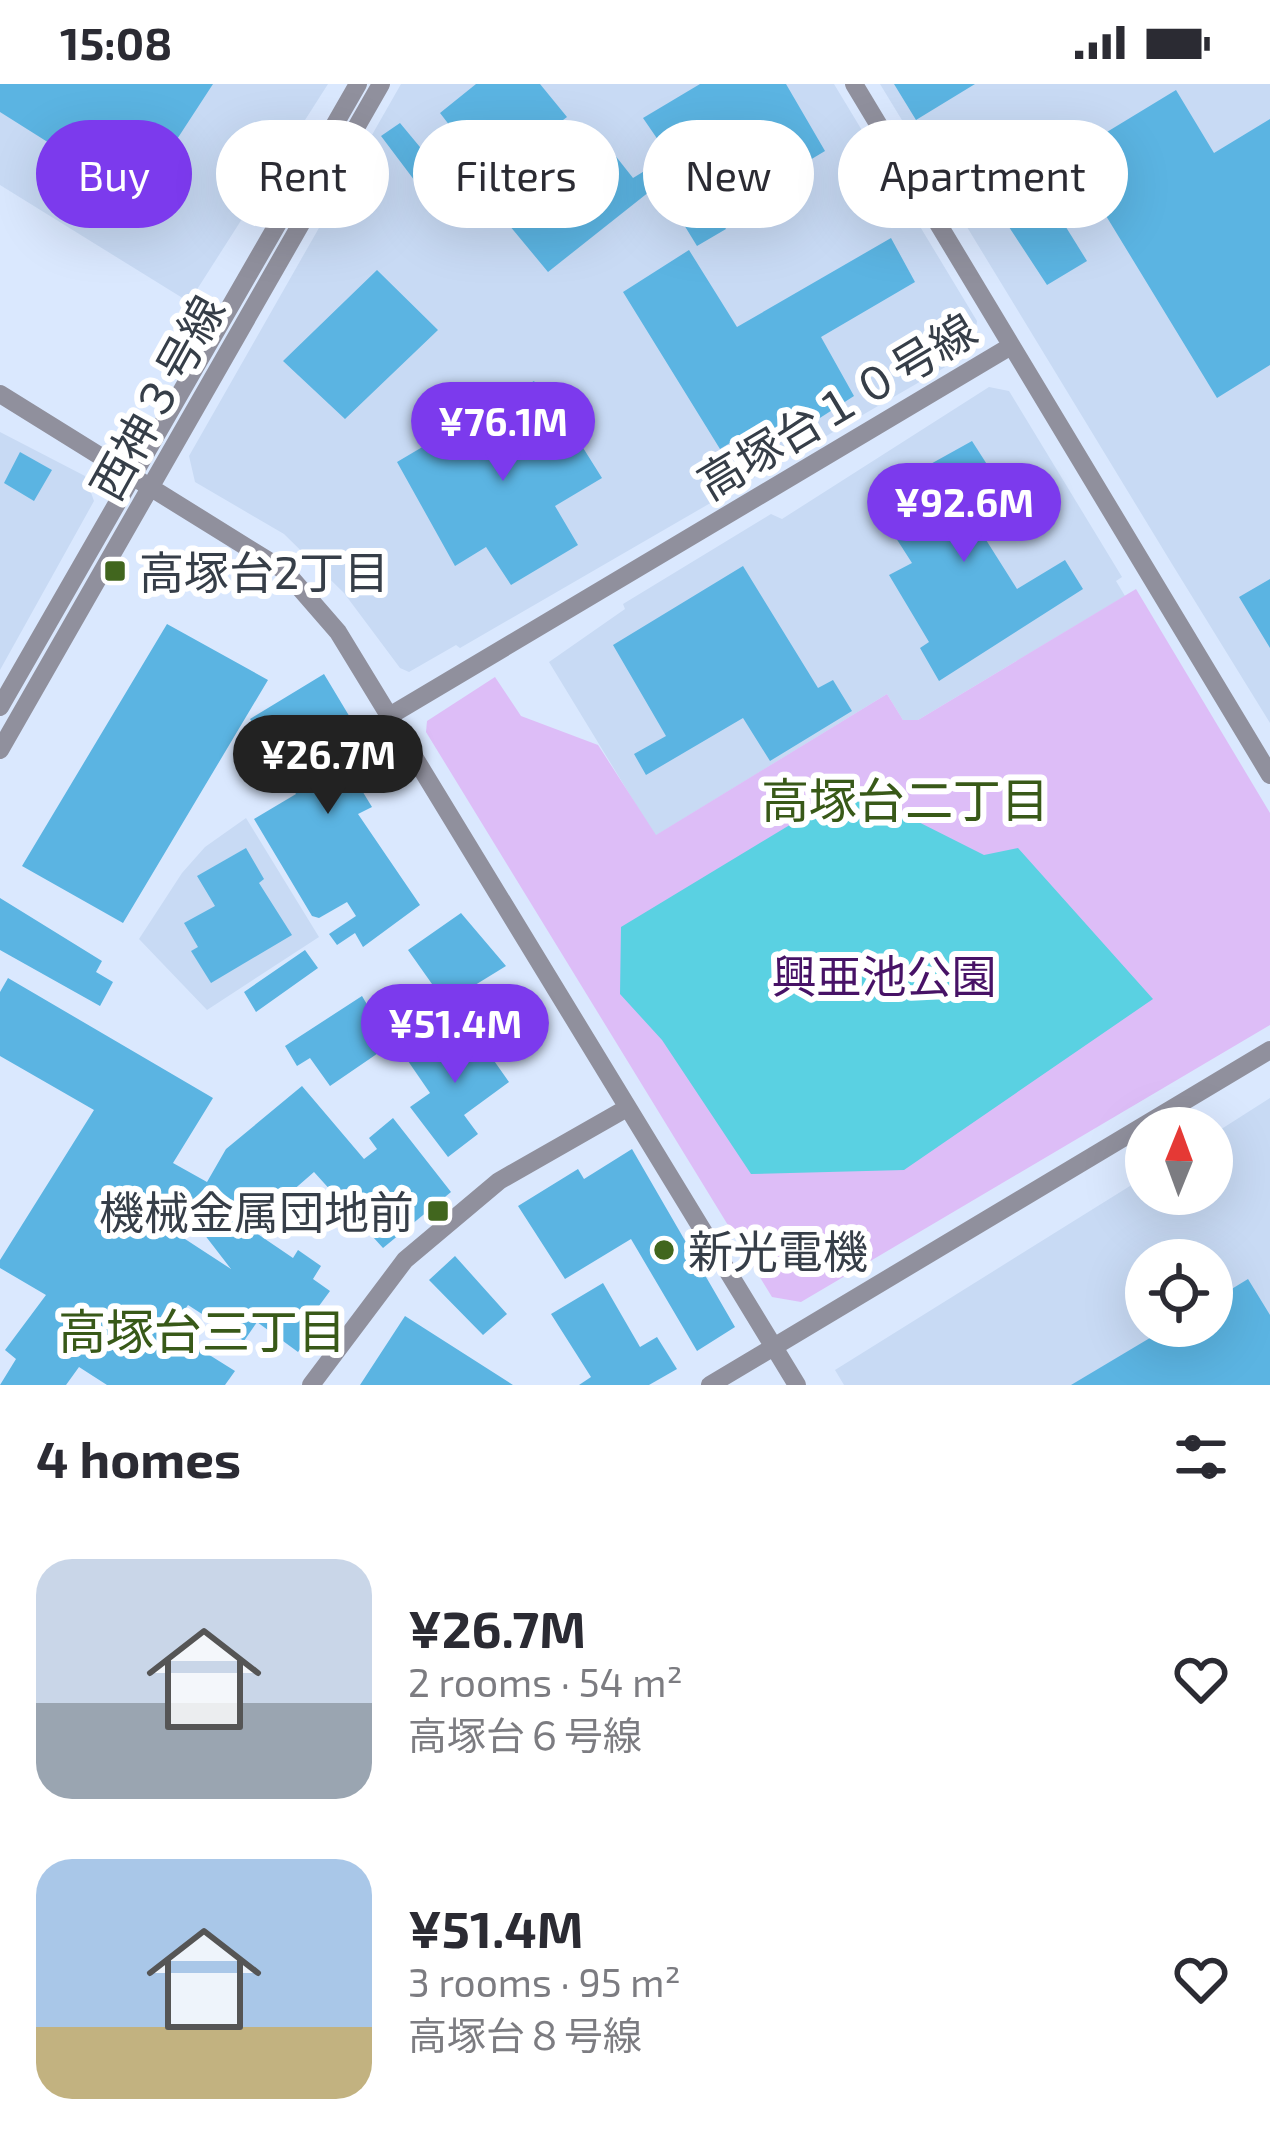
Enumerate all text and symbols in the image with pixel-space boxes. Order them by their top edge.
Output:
text: 15:08 [60,15,172,69]
chip: Buy [36,120,192,228]
chip: Rent [216,120,389,228]
chip: Filters [413,120,619,228]
chip: New [643,120,814,228]
chip: Apartment [838,120,1128,228]
street label: 西神３号線 [78,286,234,508]
street label: 高塚台１０号線 [687,301,985,509]
pin: ¥76.1M [405,382,601,484]
text: ¥76.1M [438,397,568,444]
pin: ¥92.6M [866,463,1062,565]
text: ¥92.6M [894,478,1034,525]
place label: 高塚台2丁目 [139,544,389,598]
marker: 高塚台2丁目 [102,558,128,584]
pin: ¥26.7M [230,715,426,817]
text: ¥26.7M [260,730,396,777]
district label: 高塚台二丁目 [761,770,1049,828]
park label: 興亜池公園 [771,948,997,1002]
pin: ¥51.4M [357,984,553,1086]
text: ¥51.4M [388,999,522,1046]
north arrow [1125,1107,1233,1215]
map controls [1125,1107,1233,1347]
place label: 機械金属団地前 [99,1184,414,1238]
marker: 機械金属団地前 [425,1198,451,1224]
place label: 新光電機 [688,1223,868,1277]
marker: 新光電機 [651,1237,677,1263]
button: locate [1125,1239,1233,1347]
district label: 高塚台三丁目 [58,1301,346,1359]
icon: filters [1168,1424,1234,1490]
text: 4 homes [36,1427,241,1488]
text: ¥26.7M [408,1597,586,1658]
icon: home [132,1607,276,1751]
icon: heart [1168,1646,1234,1712]
text: 2 rooms · 54 m² [408,1658,683,1705]
text: 高塚台６号線 [408,1711,642,1758]
text: ¥51.4M [408,1897,583,1958]
icon: home [132,1907,276,2051]
icon: heart [1168,1946,1234,2012]
text: 3 rooms · 95 m² [408,1958,681,2005]
text: 高塚台８号線 [408,2011,642,2058]

